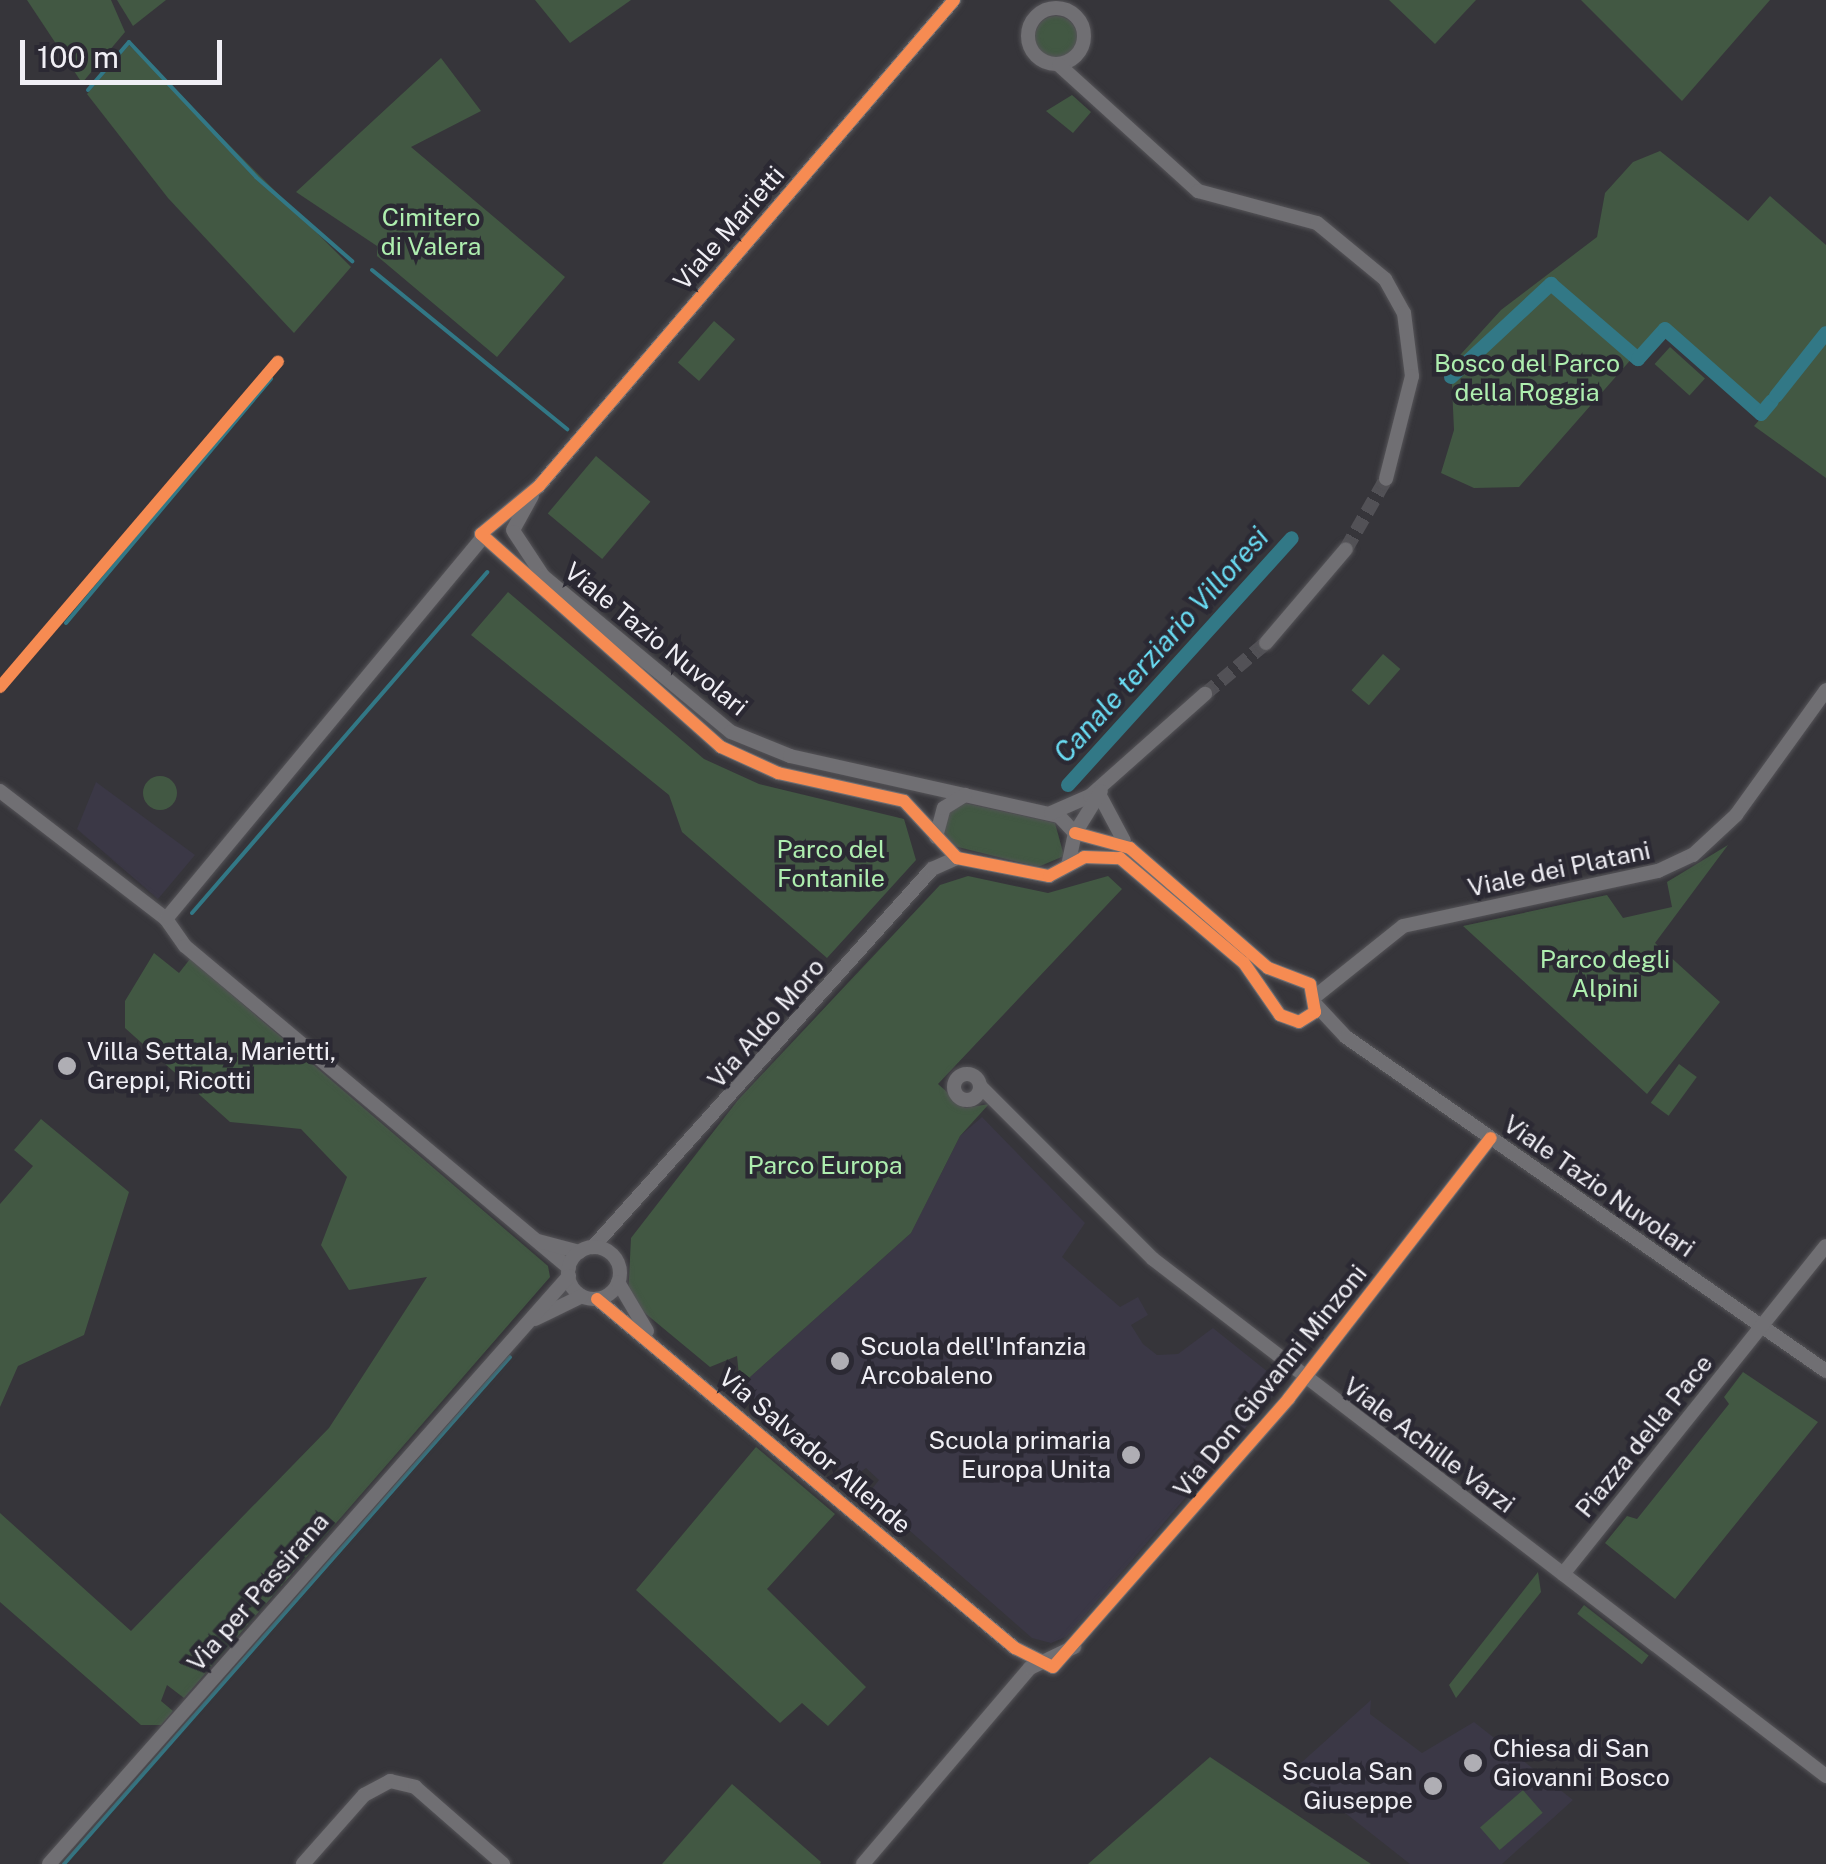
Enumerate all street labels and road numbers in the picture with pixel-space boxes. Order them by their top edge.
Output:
street label: Viale Marietti [667,160,791,296]
street label: Viale Tazio Nuvolari [558,556,754,722]
street label: Viale dei Platani [1465,835,1653,903]
street label: Via Aldo Moro [701,952,831,1094]
street label: Viale Tazio Nuvolari [1498,1109,1700,1263]
street label: Via Don Giovanni Minzoni [1167,1259,1373,1503]
street label: Piazza della Pace [1569,1348,1719,1524]
street label: Via Salvador Allende [713,1362,917,1540]
street label: Viale Achille Varzi [1337,1371,1521,1519]
street label: Via per Passirana [181,1507,335,1677]

